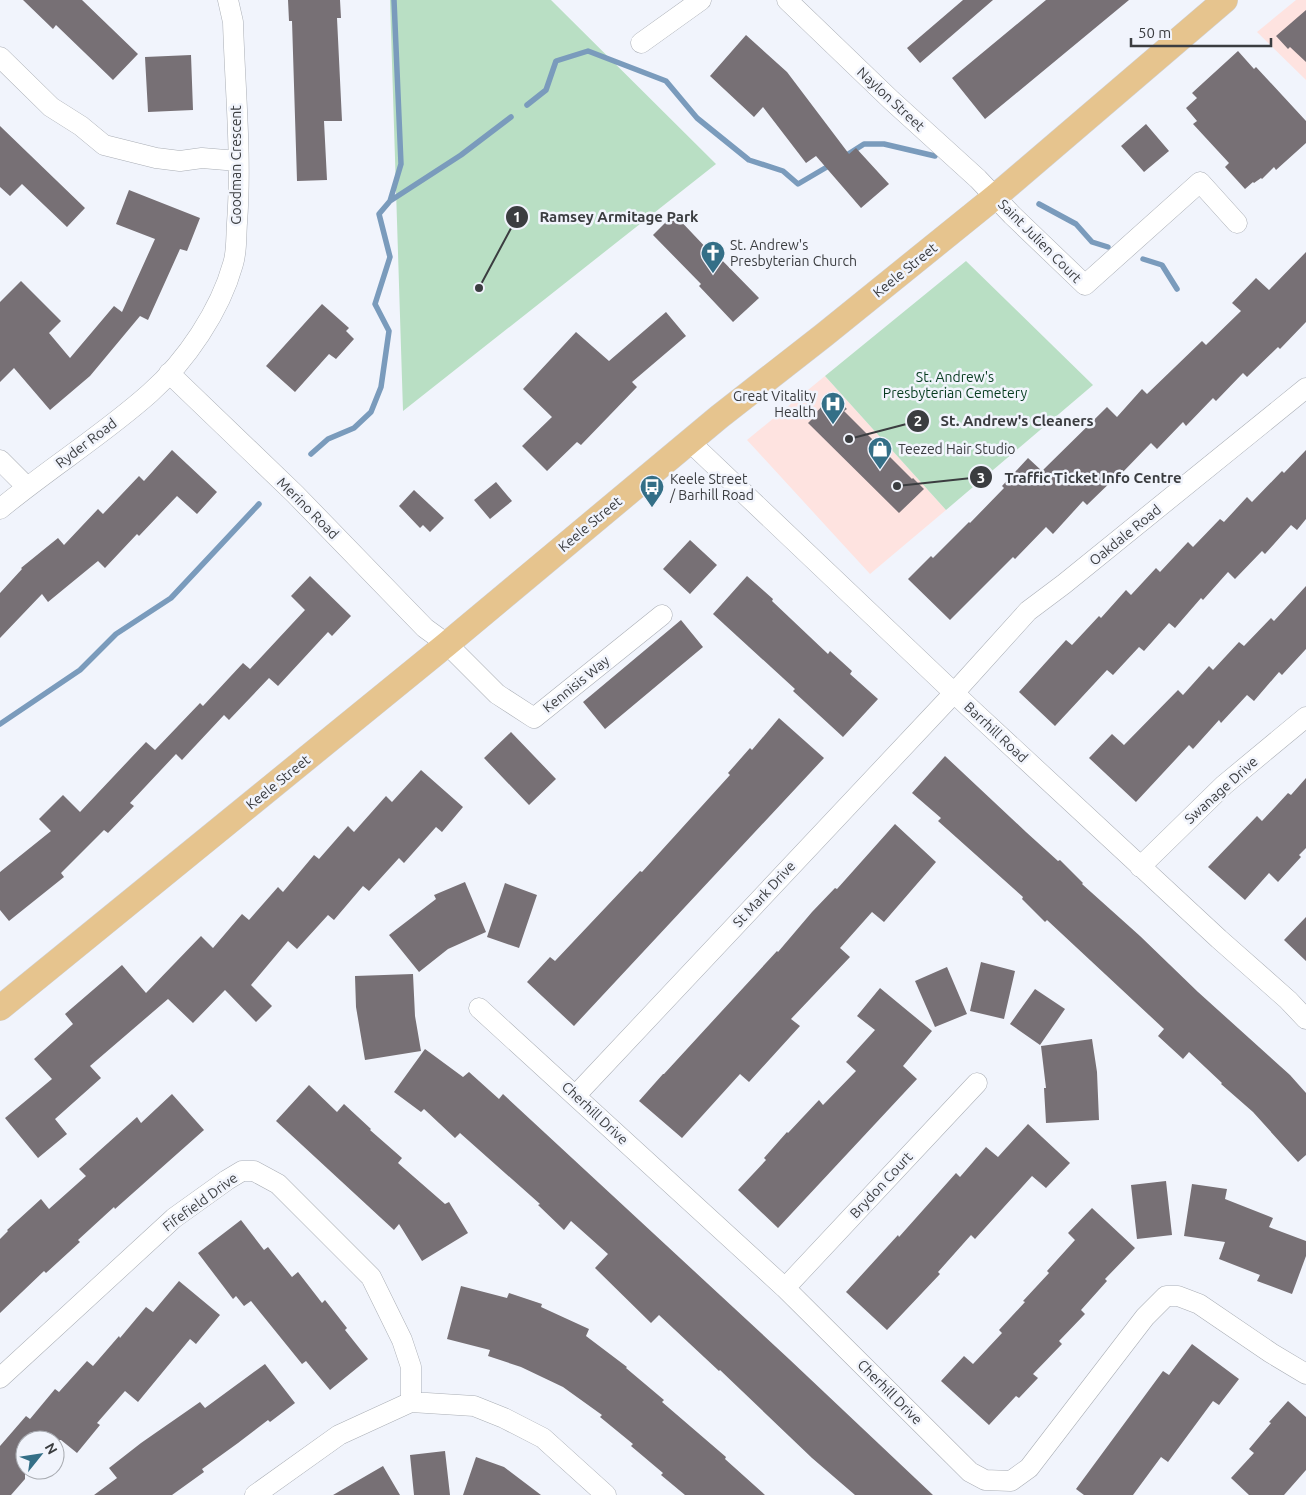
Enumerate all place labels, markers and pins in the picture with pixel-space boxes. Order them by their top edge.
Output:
callout: Ramsey Armitage Park [504,202,708,232]
place label: St. Andrew's Presbyterian Church [730,237,857,269]
church icon: St. Andrew's Presbyterian Church [700,240,726,274]
place label: Great Vitality Health [733,388,816,420]
hospital icon: Great Vitality Health [820,391,846,425]
callout: St. Andrew's Cleaners [906,406,1104,436]
shop icon: Teezed Hair Studio [867,436,893,470]
place label: Teezed Hair Studio [898,441,1016,457]
callout: Traffic Ticket Info Centre [969,462,1191,492]
place label: Keele Street / Barhill Road [669,471,754,503]
bus stop icon: Keele Street / Barhill Road [639,474,665,508]

